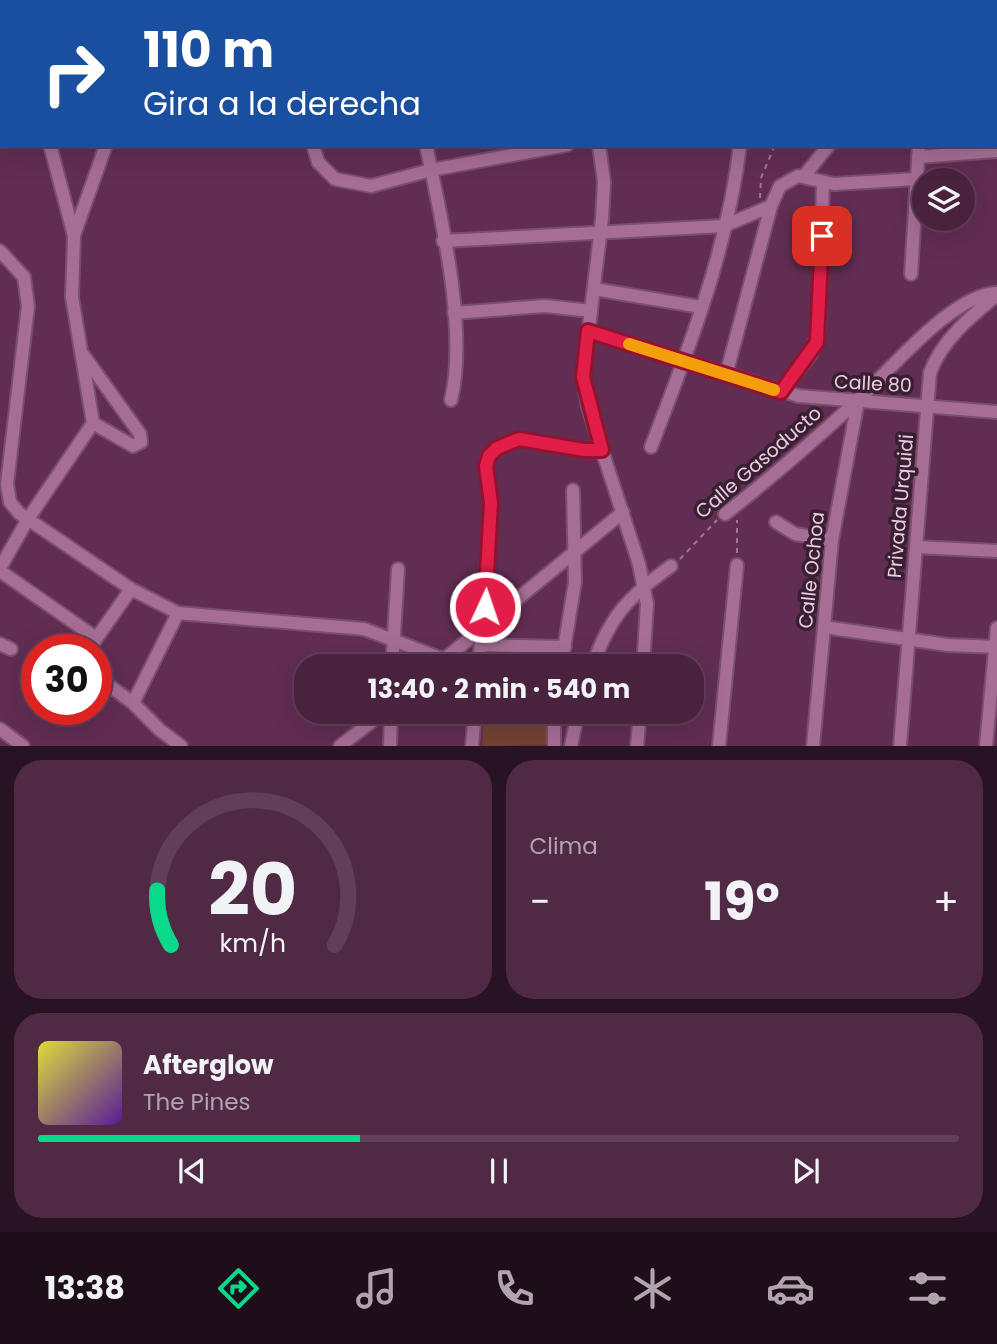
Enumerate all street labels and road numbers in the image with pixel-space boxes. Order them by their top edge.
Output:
street label: Calle 80 [834,368,912,399]
street label: Calle Gasoducto [689,400,827,525]
street label: Privada Urquidi [881,433,920,579]
street label: Calle Ochoa [792,510,831,630]

